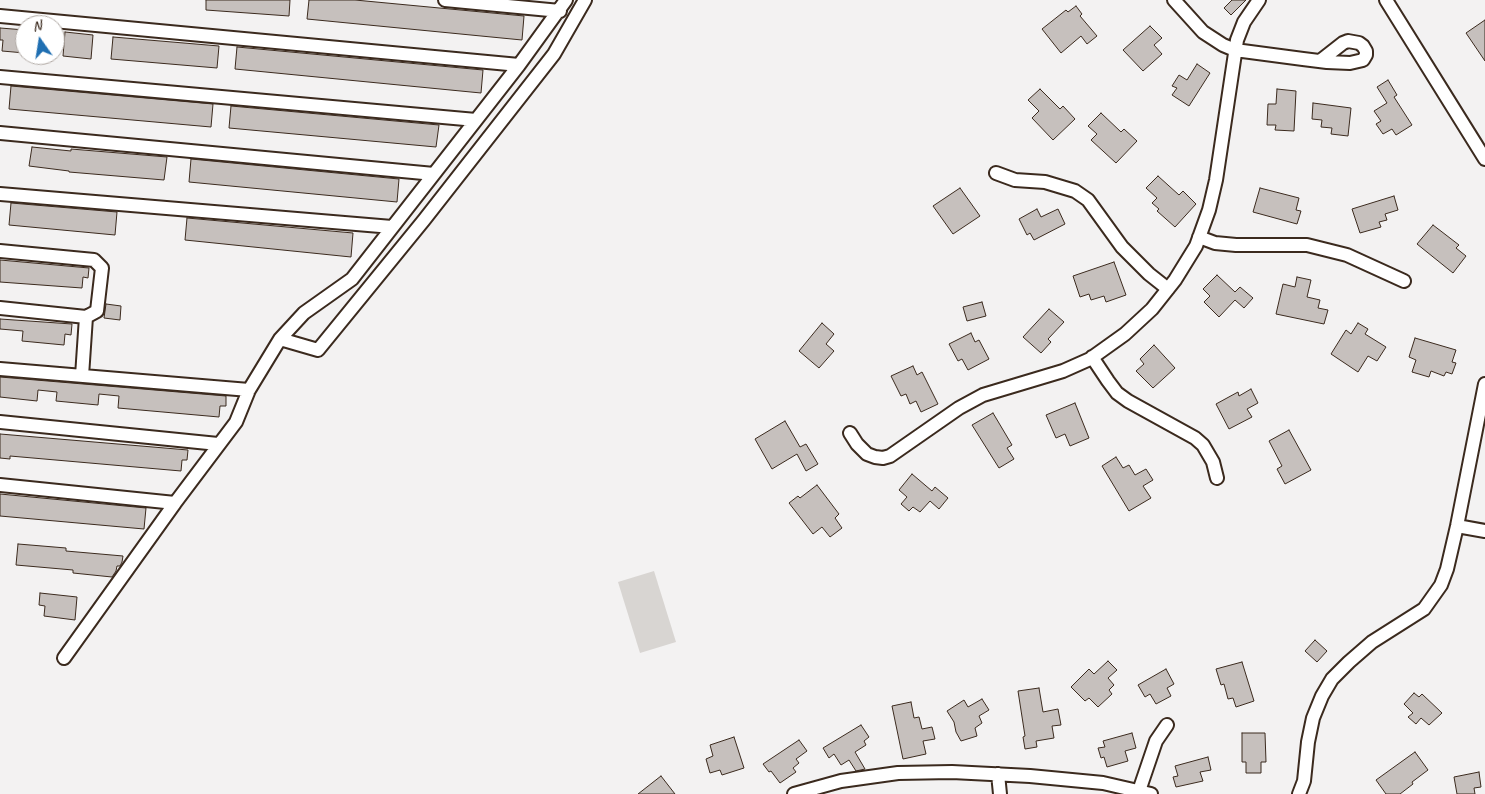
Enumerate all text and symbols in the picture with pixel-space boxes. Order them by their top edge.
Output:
north arrow [15,15,65,65]
text: N [31,17,43,35]

